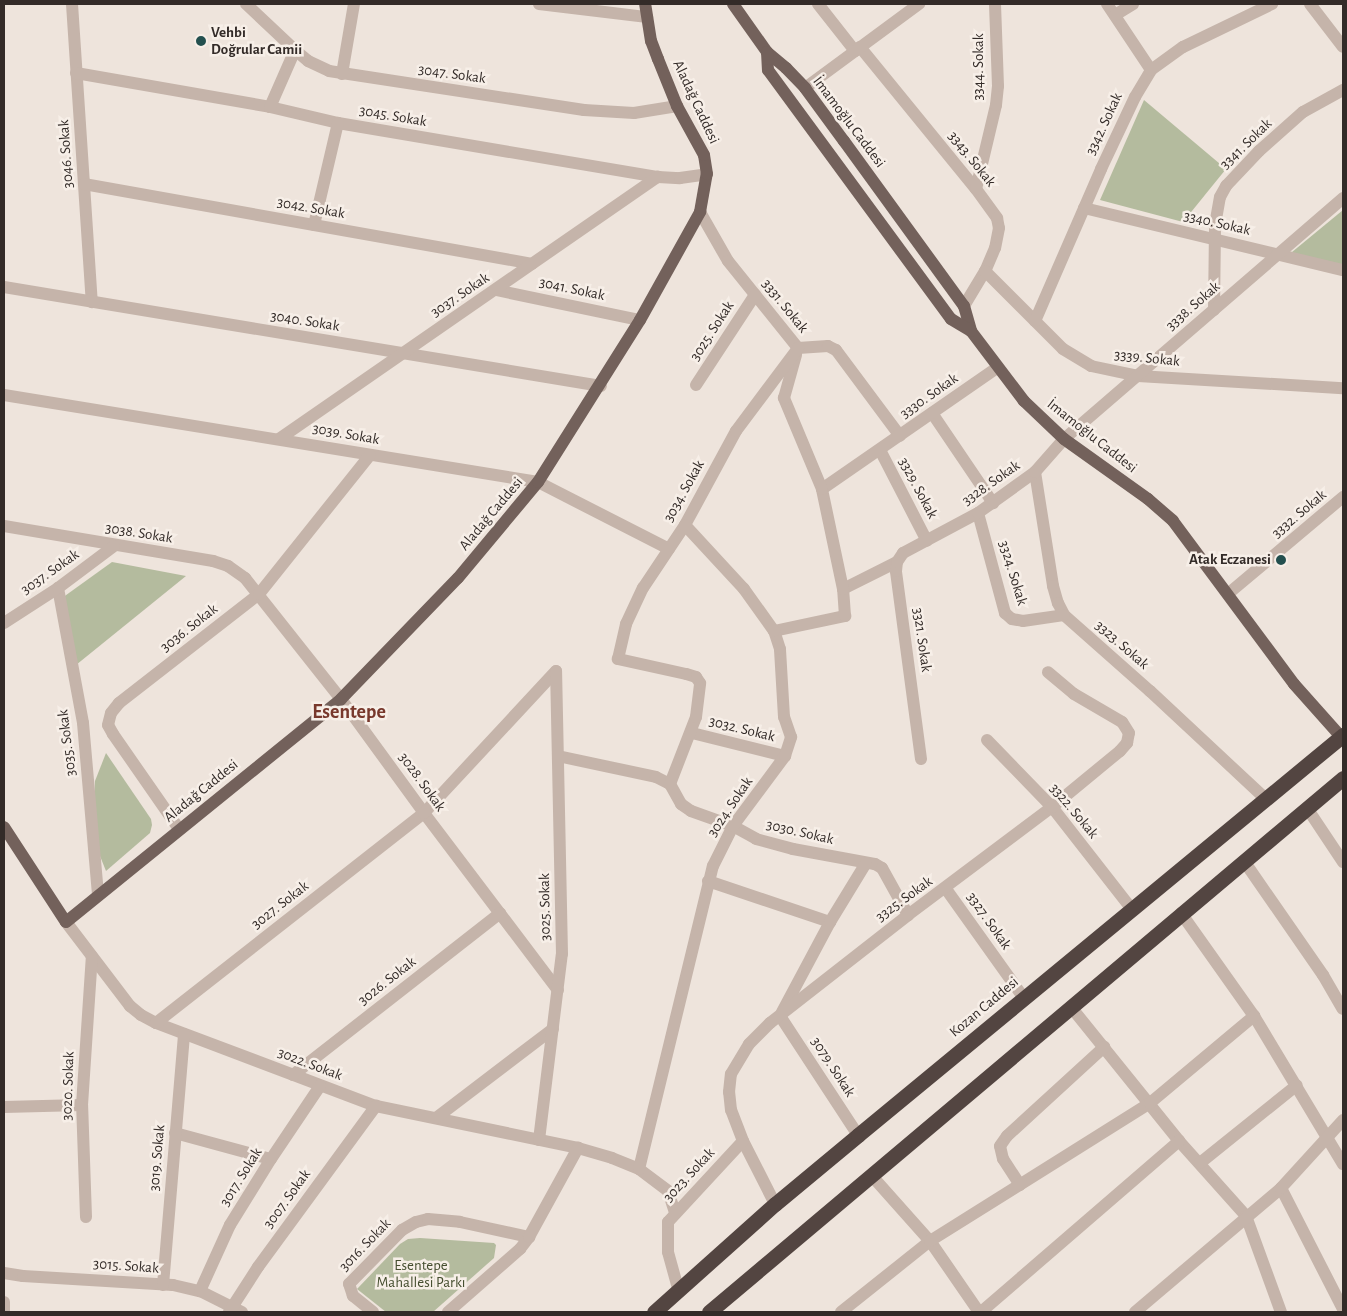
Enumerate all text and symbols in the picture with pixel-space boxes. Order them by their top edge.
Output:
place label: Vehbi Doğrular Camii [211,23,302,58]
street label: 3344. Sokak [970,33,988,101]
marker: Vehbi Doğrular Camii [195,35,207,47]
street label: Aladağ Caddesi [669,57,723,147]
street label: 3047. Sokak [417,60,487,88]
street label: İmamoğlu Caddesi [809,73,889,171]
street label: 3342. Sokak [1082,90,1126,158]
street label: 3045. Sokak [358,101,428,131]
street label: 3341. Sokak [1216,115,1276,173]
street label: 3046. Sokak [55,119,77,189]
street label: 3343. Sokak [944,128,1000,190]
street label: 3042. Sokak [276,193,346,223]
street label: 3340. Sokak [1182,207,1252,239]
street label: 3037. Sokak [427,269,493,321]
street label: 3041. Sokak [537,273,607,305]
street label: 3331. Sokak [758,275,812,337]
street label: 3338. Sokak [1162,278,1224,334]
street label: 3025. Sokak [686,298,738,364]
street label: 3040. Sokak [269,307,341,335]
street label: 3339. Sokak [1113,346,1181,370]
street label: 3330. Sokak [896,369,962,423]
street label: İmamoğlu Caddesi [1043,395,1141,477]
street label: 3039. Sokak [311,419,381,449]
street label: 3329. Sokak [894,454,942,522]
street label: 3034. Sokak [660,457,708,525]
street label: 3328. Sokak [959,457,1023,509]
street label: Aladağ Caddesi [455,474,527,554]
street label: 3332. Sokak [1268,486,1330,542]
street label: 3038. Sokak [104,519,174,547]
street label: 3324. Sokak [995,538,1031,608]
street label: 3037. Sokak [17,545,83,599]
place label: Atak Eczanesi [1189,551,1271,569]
marker: Atak Eczanesi [1275,554,1287,566]
street label: 3036. Sokak [157,600,221,656]
street label: 3321. Sokak [909,607,935,673]
street label: 3323. Sokak [1091,617,1153,673]
district label: Esentepe [312,700,386,724]
street label: 3035. Sokak [54,709,80,777]
street label: 3032. Sokak [707,712,777,746]
street label: 3028. Sokak [395,749,449,815]
street label: Aladağ Caddesi [160,756,242,826]
street label: 3024. Sokak [703,774,757,840]
street label: 3322. Sokak [1046,780,1102,842]
street label: 3030. Sokak [765,816,835,848]
street label: 3325. Sokak [872,872,936,926]
street label: 3025. Sokak [535,873,555,941]
street label: 3027. Sokak [248,877,312,933]
street label: 3327. Sokak [963,889,1015,953]
street label: 3026. Sokak [355,953,419,1009]
street label: Kozan Caddesi [946,973,1022,1041]
street label: 3079. Sokak [807,1034,859,1100]
street label: 3022. Sokak [275,1043,345,1085]
street label: 3020. Sokak [58,1051,78,1121]
street label: 3019. Sokak [145,1124,169,1192]
street label: 3017. Sokak [216,1144,266,1210]
street label: 3023. Sokak [659,1144,719,1206]
street label: 3007. Sokak [260,1166,314,1232]
street label: 3016. Sokak [335,1215,395,1275]
street label: 3015. Sokak [93,1255,159,1277]
park label: Esentepe Mahallesi Parkı [377,1256,465,1291]

